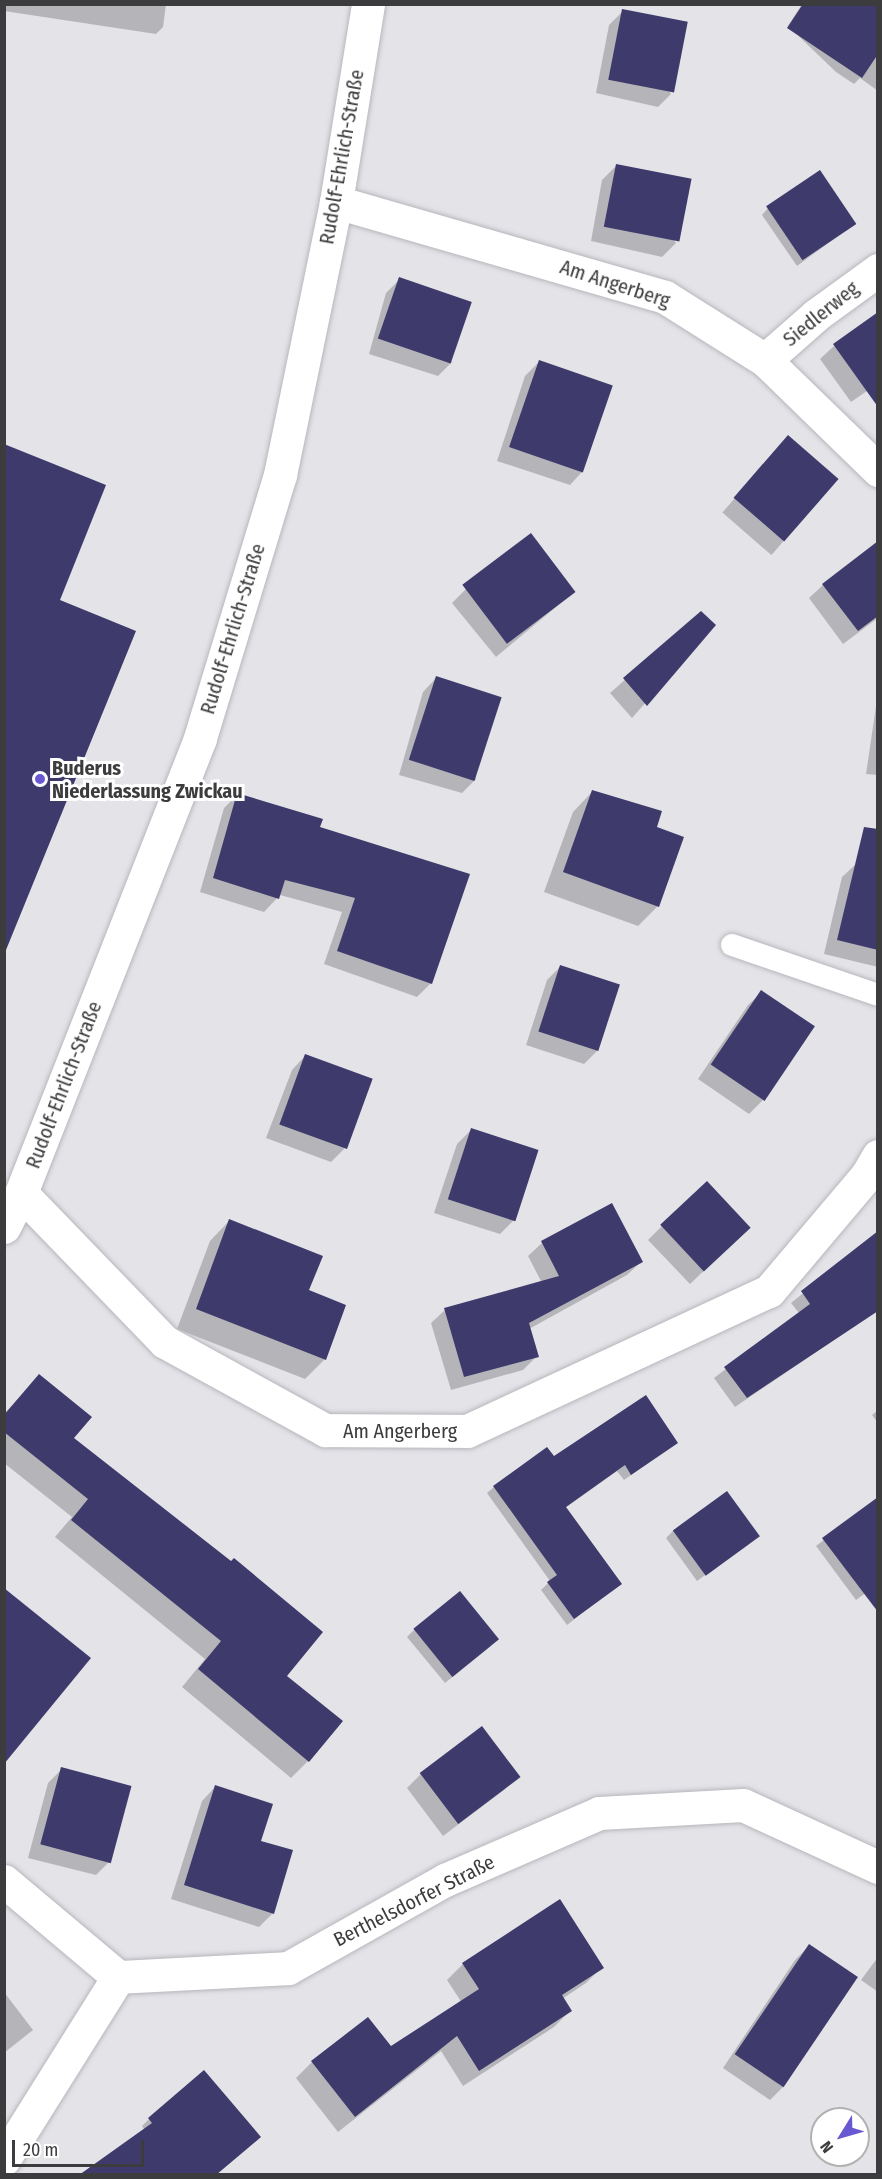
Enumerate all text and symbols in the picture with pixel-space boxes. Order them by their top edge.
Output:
street label: Rudolf-Ehrlich-Straße [315,68,369,246]
street label: Am Angerberg [557,255,673,313]
street label: Siedlerweg [778,276,864,352]
street label: Rudolf-Ehrlich-Straße [196,541,270,717]
place label: Buderus Niederlassung Zwickau [52,756,243,803]
marker: Buderus Niederlassung Zwickau [33,772,47,786]
street label: Rudolf-Ehrlich-Straße [21,998,107,1172]
street label: Am Angerberg [343,1419,457,1443]
street label: Berthelsdorfer Straße [329,1850,499,1952]
north arrow [810,2107,870,2167]
scale bar [15,2128,147,2166]
text: N [816,2137,837,2156]
text: 20 m [23,2139,58,2161]

